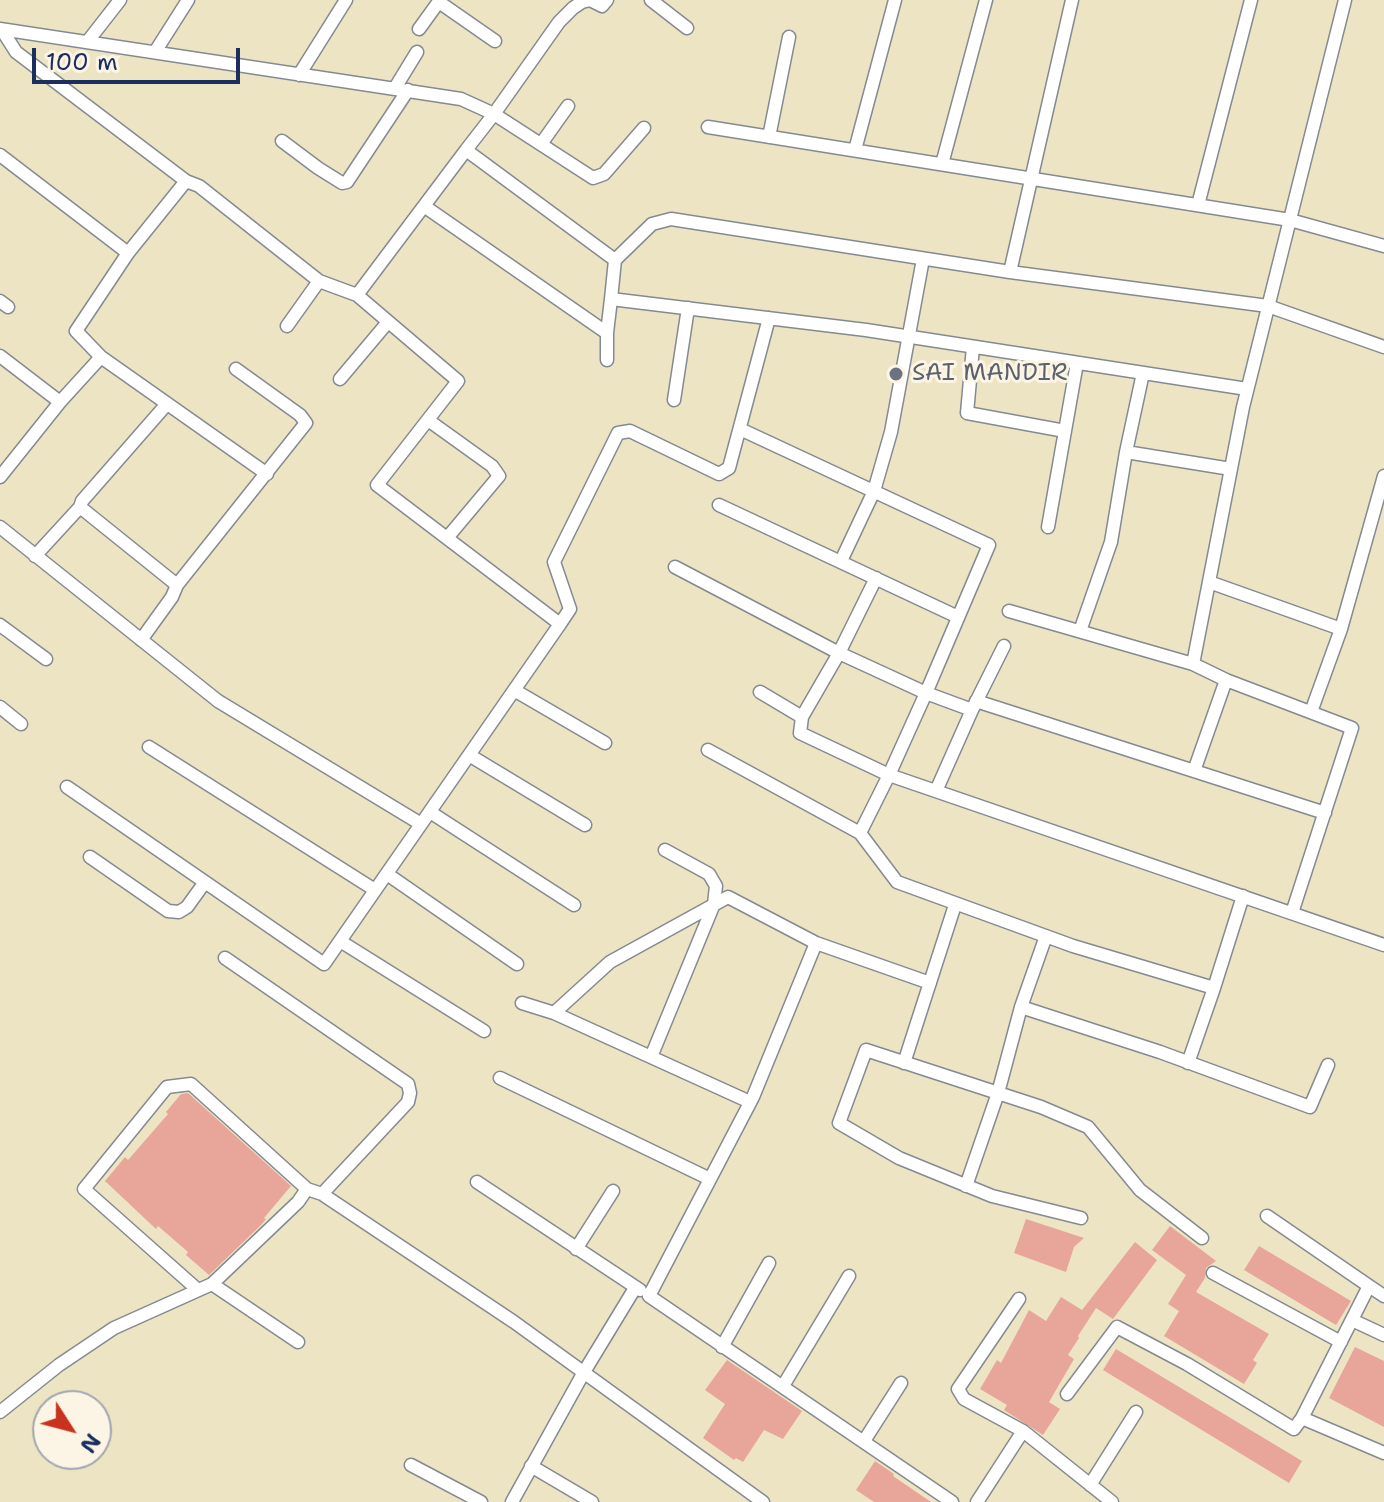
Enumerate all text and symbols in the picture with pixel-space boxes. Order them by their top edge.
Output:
scale bar [36,32,244,82]
text: 100 m [46,46,118,78]
place label: SAI MANDIR [912,360,1068,388]
marker: SAI MANDIR [887,365,905,383]
north arrow [32,1390,112,1470]
text: N [73,1428,107,1459]

